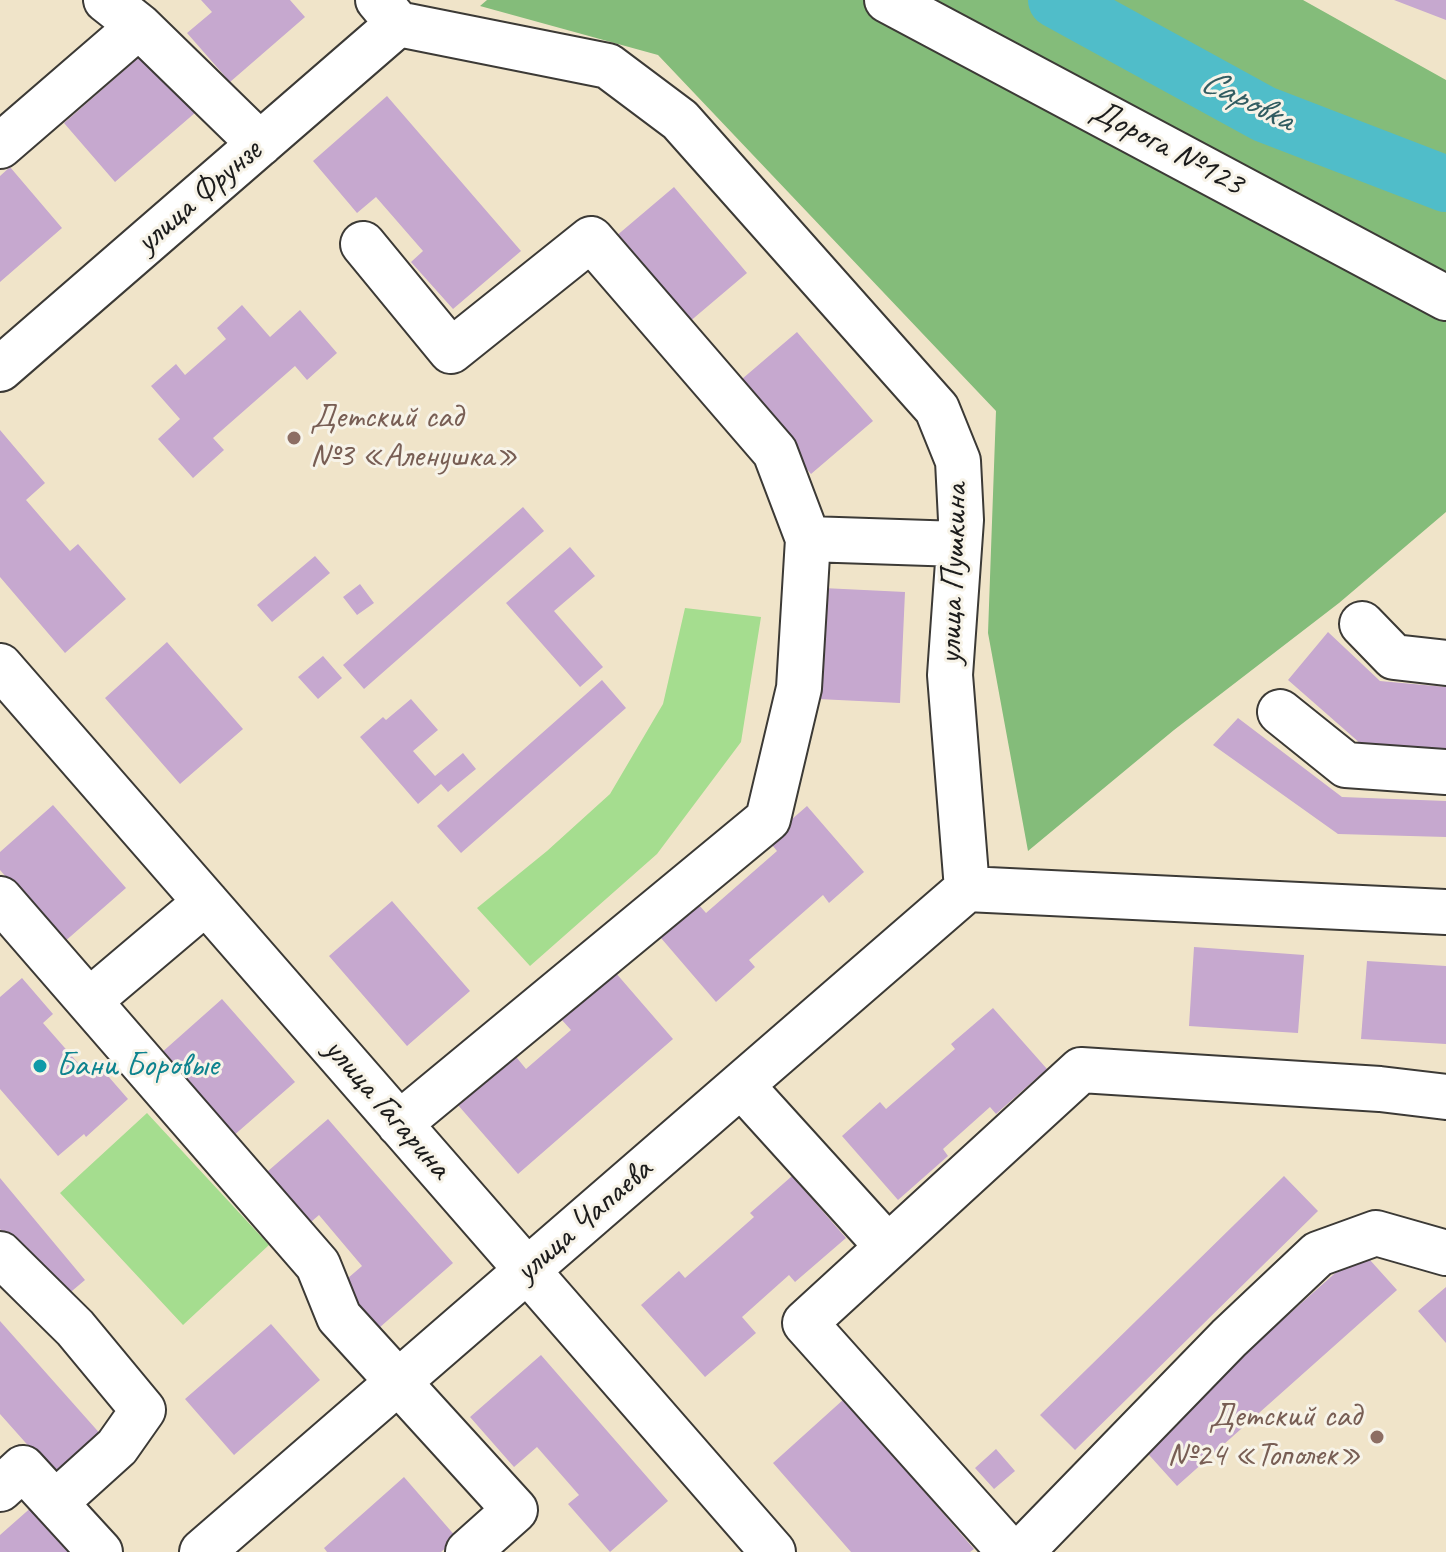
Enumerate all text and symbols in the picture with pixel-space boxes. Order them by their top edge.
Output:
water label: Саровка [1194,60,1300,142]
street label: Дорога №123 [1084,91,1250,205]
street label: улица Фрунзе [128,131,270,263]
place label: Детский сад №3 «Аленушка» [310,398,518,478]
marker: Детский сад №3 «Аленушка» [285,429,303,447]
street label: улица Пушкина [930,483,978,665]
street label: улица Гагарина [315,1030,459,1188]
place label: Бани Боровые [56,1046,218,1086]
marker: Бани Боровые [31,1057,49,1075]
street label: улица Чапаева [507,1150,661,1292]
place label: Детский сад №24 «Тополек» [1167,1397,1361,1476]
marker: Детский сад №24 «Тополек» [1368,1428,1386,1446]

